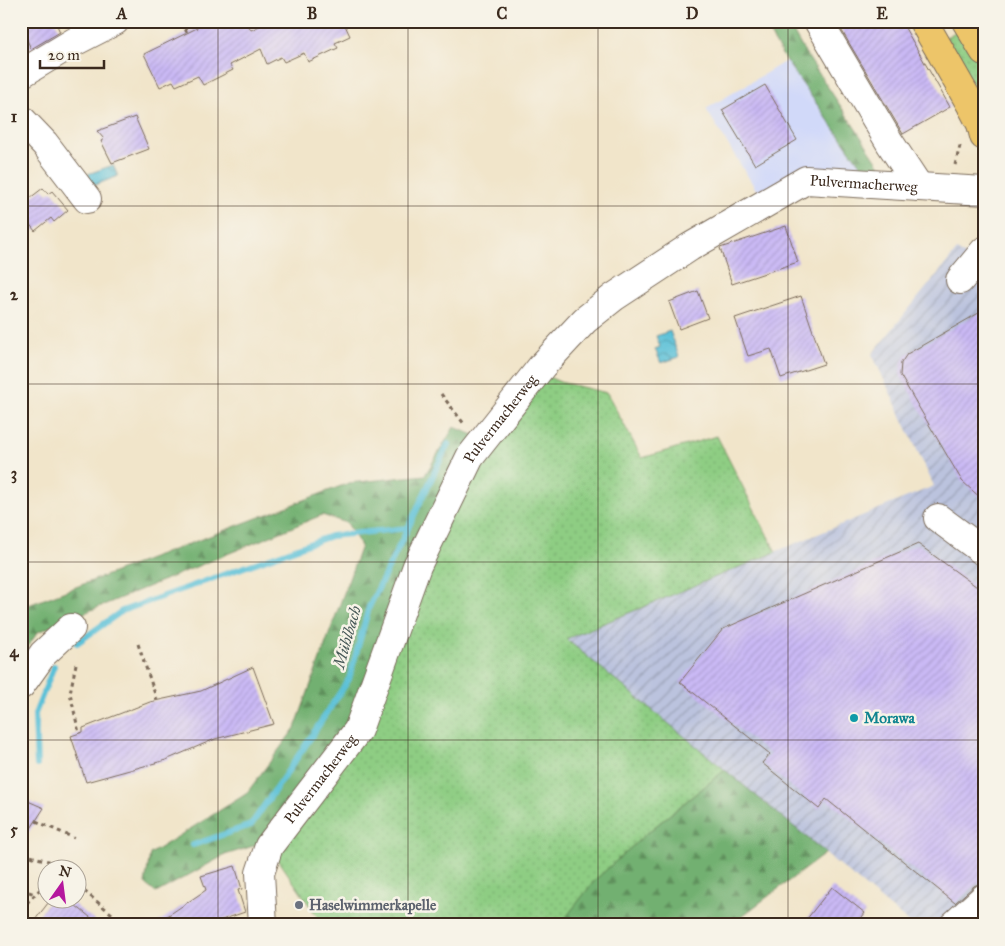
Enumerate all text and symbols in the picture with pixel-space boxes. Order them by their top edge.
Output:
text: A [116,4,128,23]
text: B [307,4,317,23]
text: C [497,4,508,23]
text: D [686,4,699,23]
text: E [876,4,888,23]
scale bar [40,38,104,70]
text: 20 m [48,46,80,64]
text: 1 [11,107,18,126]
street label: Pulvermacherweg [809,171,919,196]
text: 2 [10,285,19,304]
street label: Pulvermacherweg [460,370,541,466]
text: 3 [11,464,17,484]
water label: Mühlbach [328,603,365,672]
text: 4 [10,642,20,662]
place label: Morawa [864,709,916,727]
marker: Morawa [848,712,860,724]
street label: Pulvermacherweg [280,730,361,827]
text: 5 [10,820,18,839]
north arrow [38,858,88,908]
text: N [57,862,73,882]
place label: Haselwimmerkapelle [309,896,437,915]
marker: Haselwimmerkapelle [293,899,305,911]

